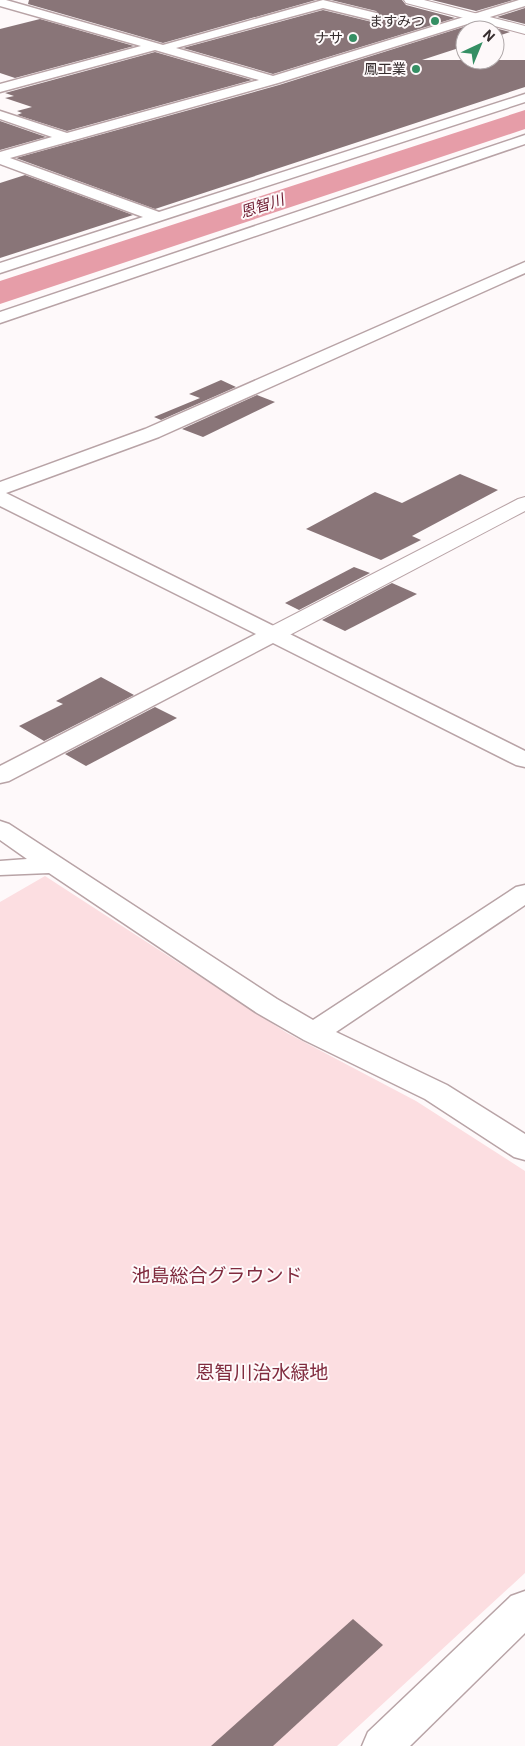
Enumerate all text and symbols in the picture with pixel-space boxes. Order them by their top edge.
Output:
place label: ますみつ [369,13,425,29]
marker: ますみつ [429,15,441,27]
north arrow [455,20,505,70]
text: N [480,26,498,45]
place label: ナサ [315,30,343,46]
marker: ナサ [347,32,359,44]
place label: 鳳工業 [364,61,406,77]
marker: 鳳工業 [410,63,422,75]
water label: 恩智川 [238,190,288,222]
park label: 池島総合グラウンド [131,1264,303,1287]
park label: 恩智川治水緑地 [195,1361,329,1384]

